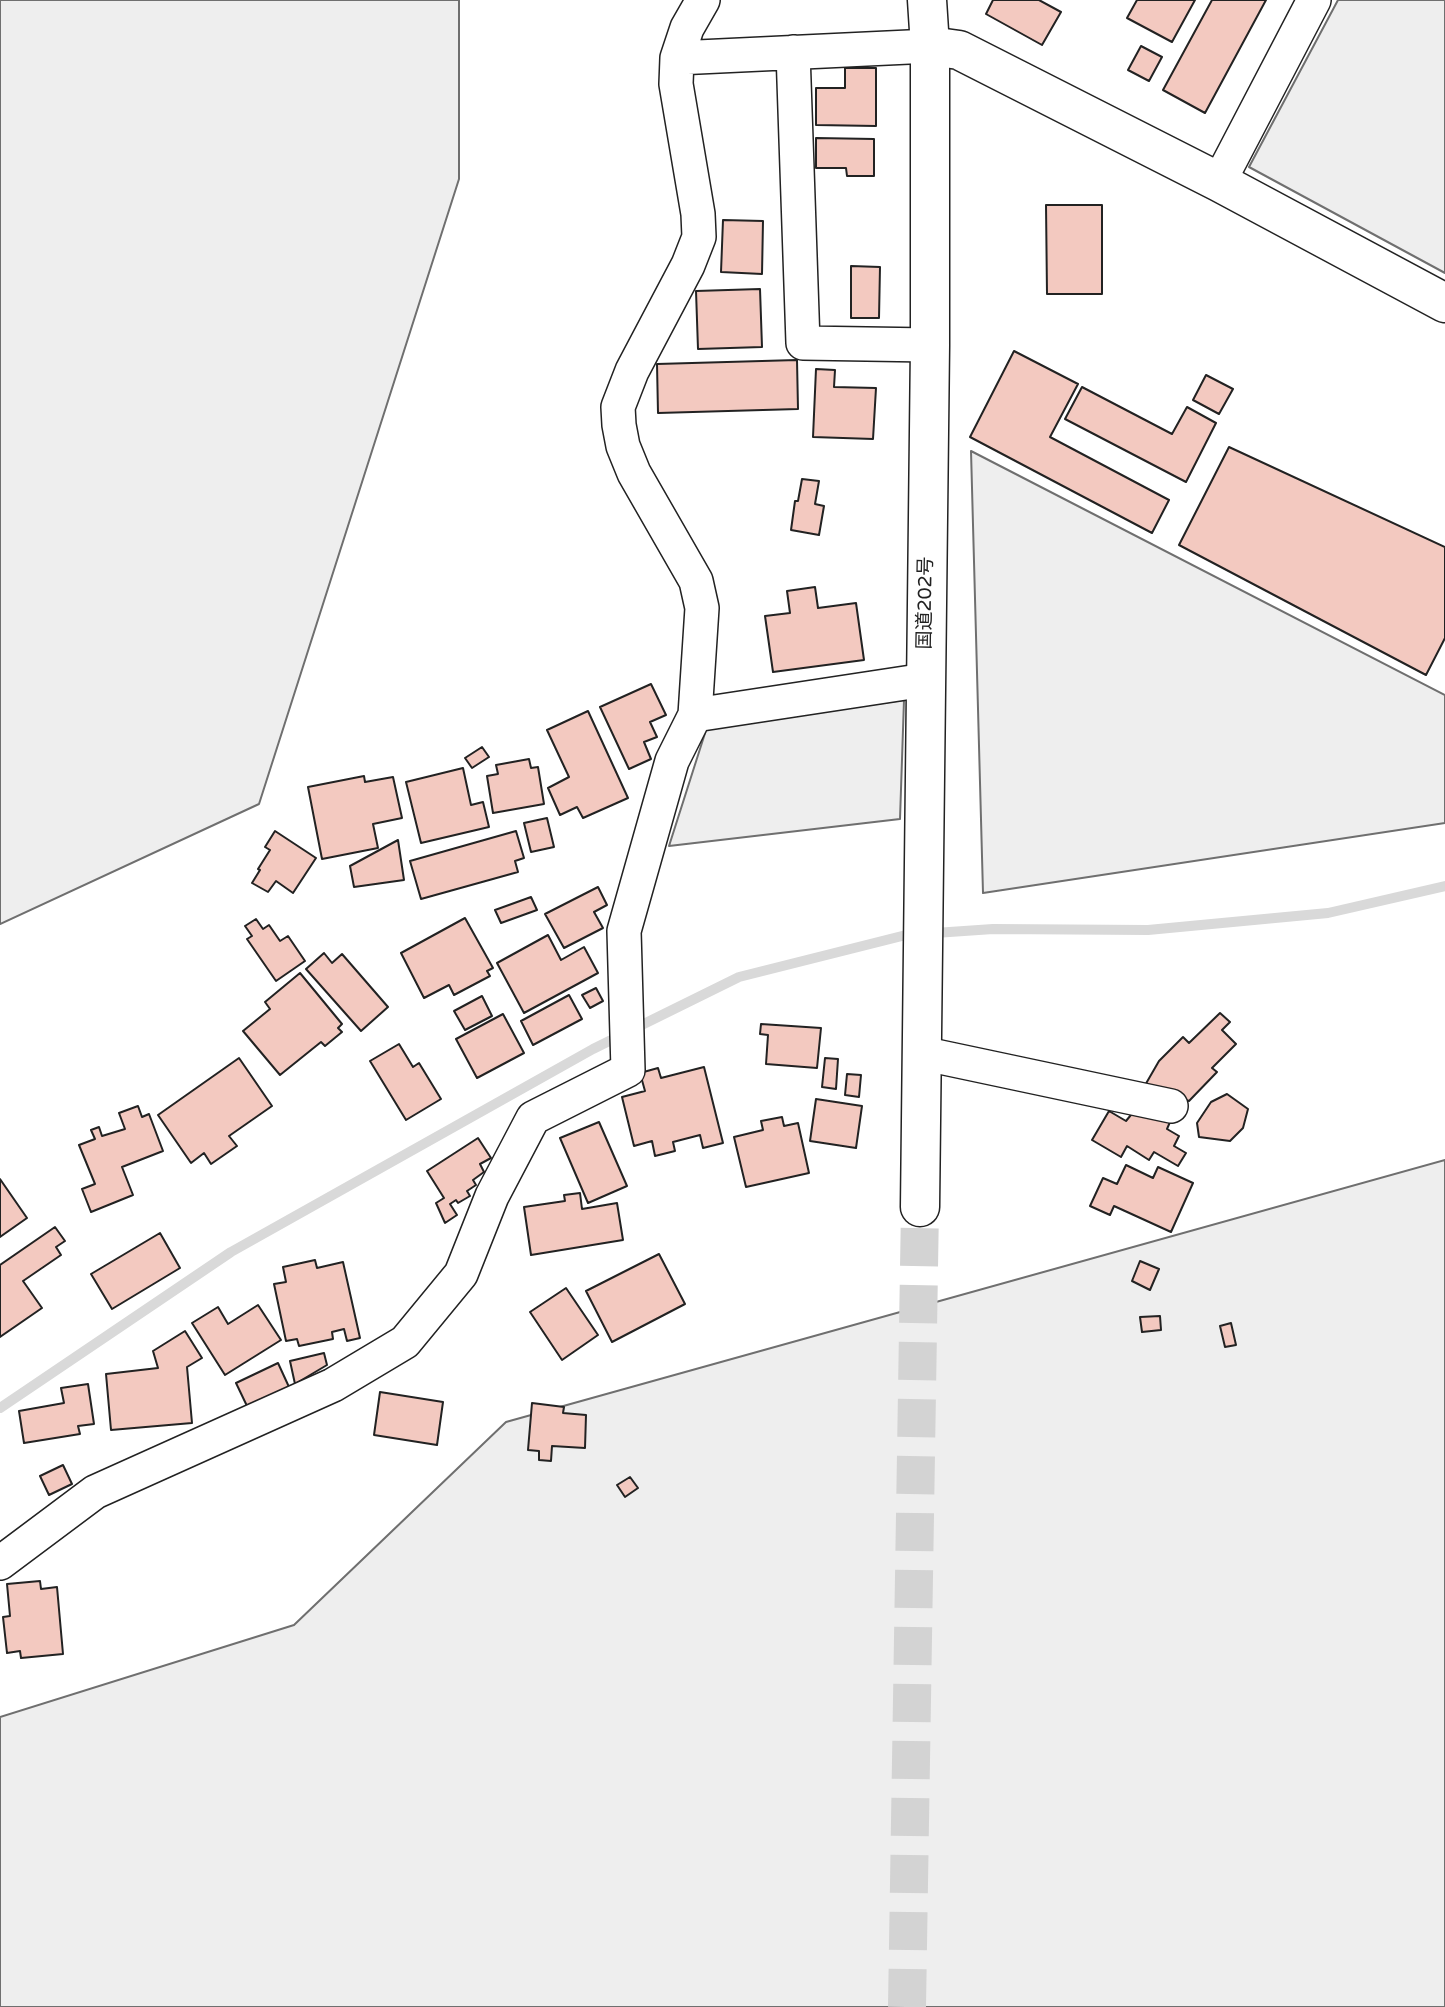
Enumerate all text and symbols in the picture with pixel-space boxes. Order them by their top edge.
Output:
street label: 国道202号 [914,556,938,650]

